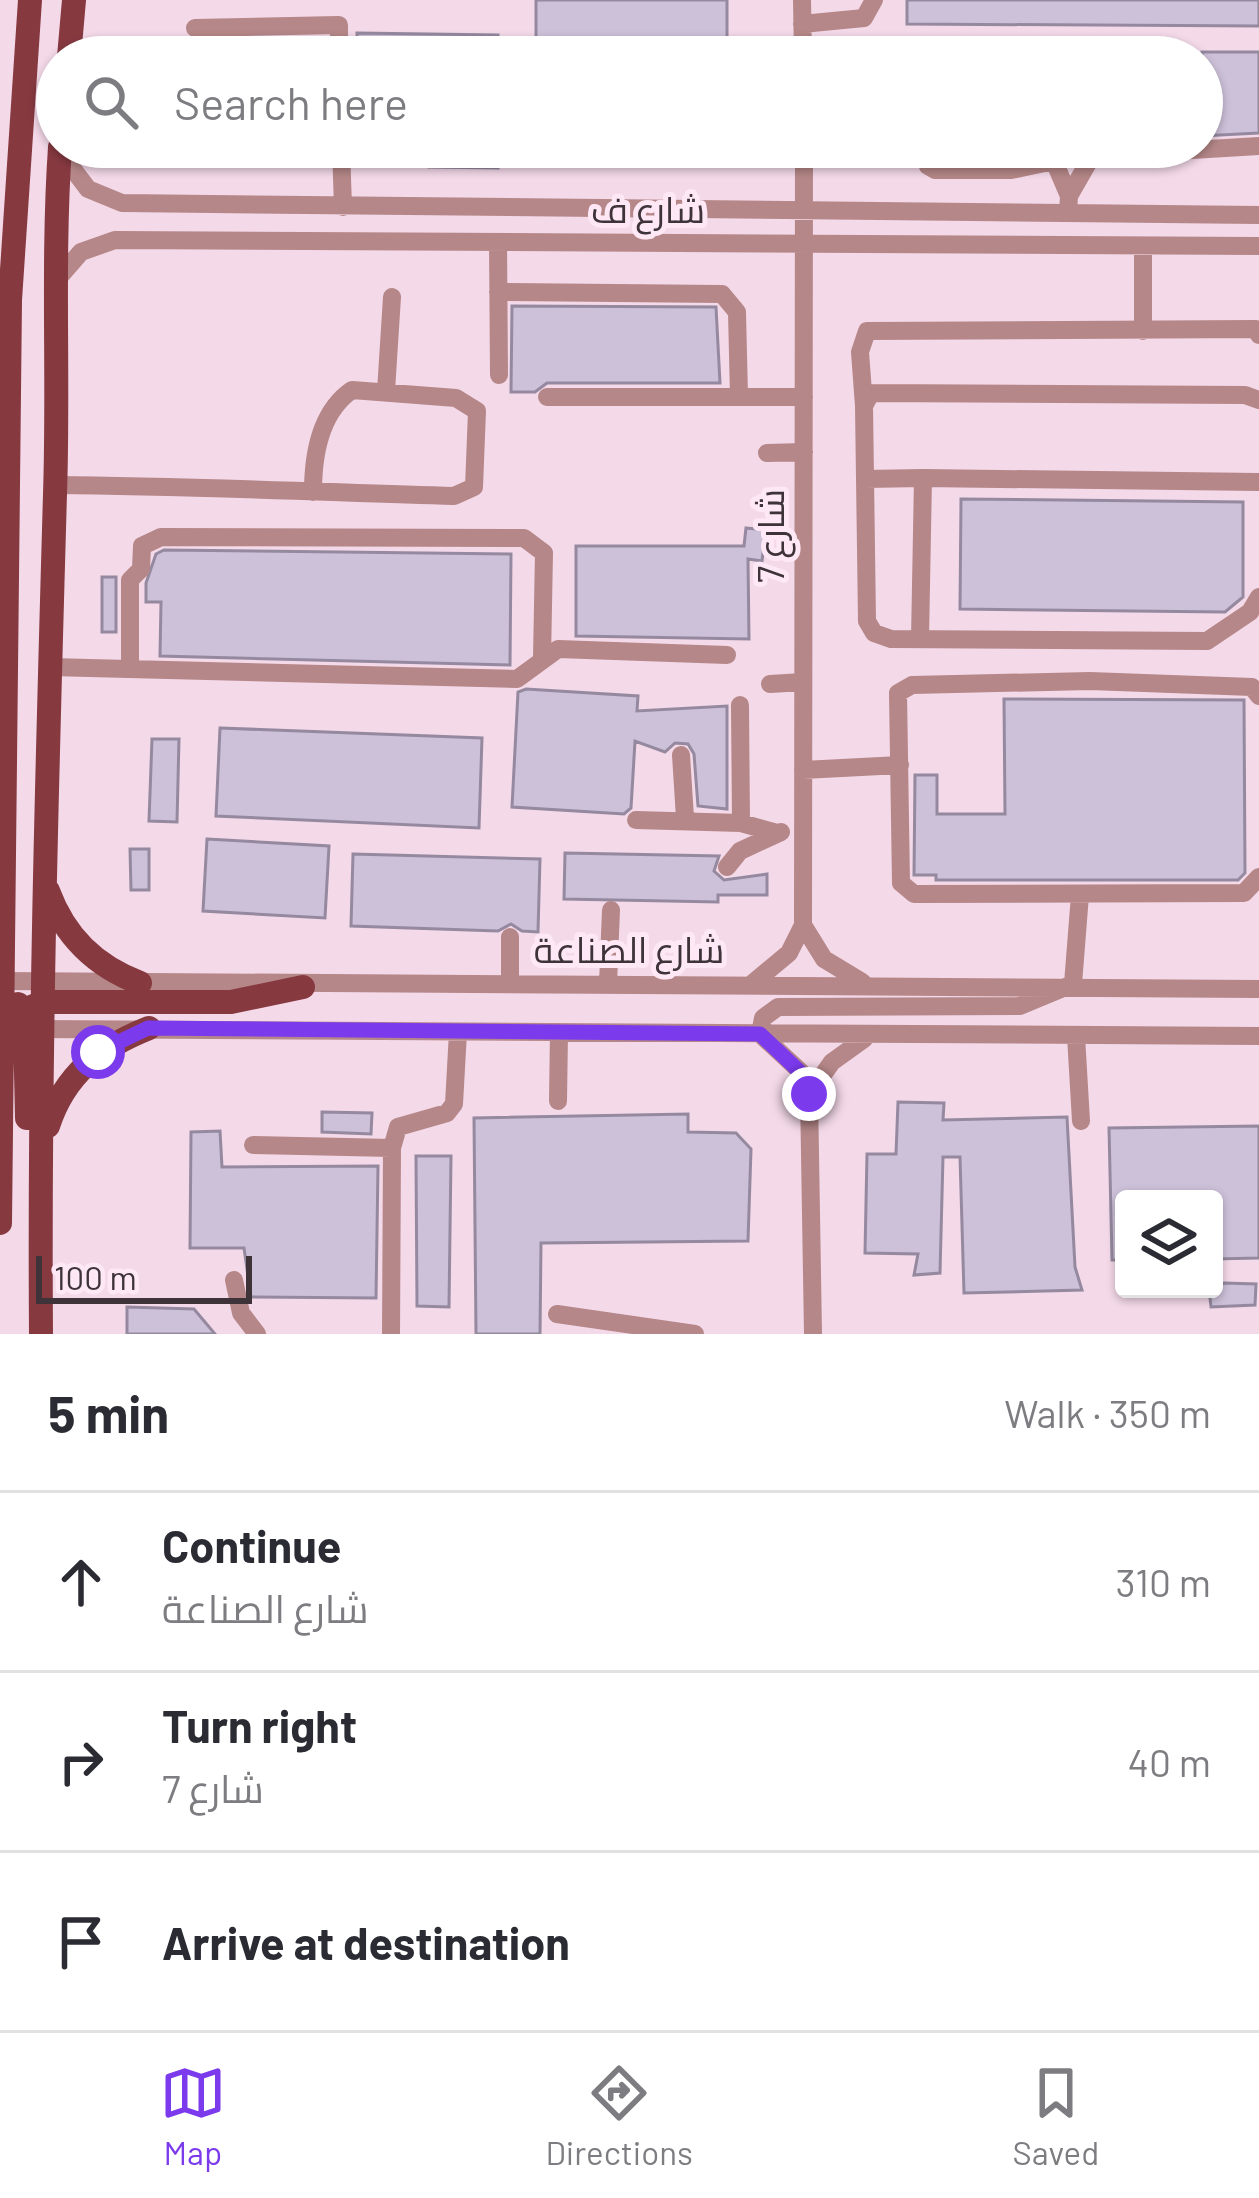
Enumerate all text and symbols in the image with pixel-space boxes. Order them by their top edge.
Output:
search box [36,36,1223,168]
icon: search [78,69,144,135]
text: Search here [174,75,408,129]
street label: شارع ف [591,187,705,235]
street label: شارع 7 [748,489,796,583]
street label: شارع الصناعة [534,927,724,975]
route start [71,1025,125,1079]
route end [782,1067,836,1121]
map controls [1115,1190,1223,1298]
button: layers [1115,1190,1223,1298]
scale bar [36,1250,252,1303]
text: 100 m [54,1257,137,1297]
text: 5 min [48,1382,169,1443]
text: Walk · 350 m [1004,1389,1211,1436]
text: Continue [162,1518,341,1572]
icon: ahead [48,1549,114,1615]
text: 310 m [1115,1558,1211,1605]
text: شارع الصناعة [162,1584,368,1631]
text: Turn right [162,1698,357,1752]
icon: right [48,1729,114,1795]
text: 40 m [1127,1738,1211,1785]
text: شارع 7 [162,1764,264,1811]
icon: arrive [48,1909,114,1975]
text: Arrive at destination [162,1915,570,1969]
tab: Map [160,2060,226,2172]
tab: Directions [545,2060,693,2172]
tab: Saved [1013,2060,1099,2172]

